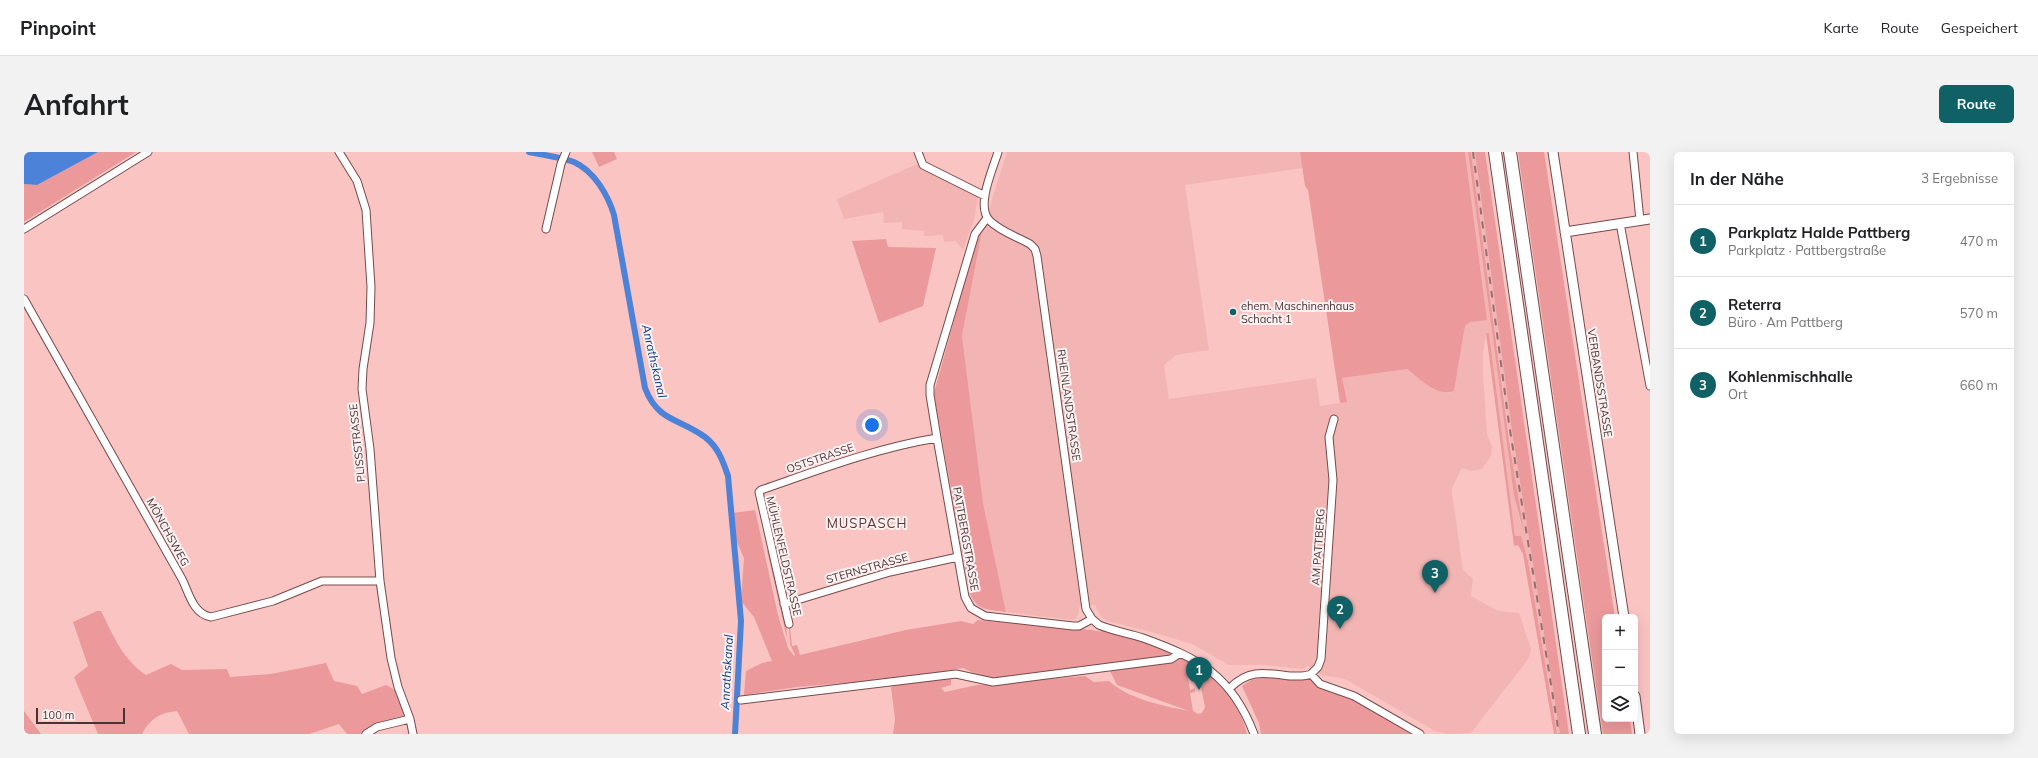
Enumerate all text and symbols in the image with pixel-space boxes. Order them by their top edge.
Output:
text: Pinpoint [20,16,96,40]
text: Karte [1824,19,1859,37]
text: Route [1881,19,1919,37]
text: Gespeichert [1941,19,2018,37]
button: Route [1939,85,2014,123]
text: Anfahrt [24,87,129,122]
text: In der Nähe [1690,168,1784,189]
text: 3 Ergebnisse [1921,170,1998,186]
text: Parkplatz Halde Pattberg [1728,223,1910,242]
text: 1 [1699,233,1707,249]
text: 470 m [1960,233,1998,249]
text: Parkplatz · Pattbergstraße [1728,242,1886,258]
text: Reterra [1728,295,1781,314]
place label: ehem. Maschinenhaus Schacht 1 [1241,299,1354,326]
text: 2 [1699,305,1707,321]
text: 570 m [1960,305,1998,321]
marker: ehem. Maschinenhaus Schacht 1 [1228,307,1238,317]
text: Büro · Am Pattberg [1728,314,1843,330]
water label: Anrathskanal [639,322,670,399]
street label: VERBANDSSTRASSE [1585,328,1615,438]
street label: RHEINLANDSTRASSE [1054,348,1084,462]
text: Kohlenmischhalle [1728,367,1853,386]
text: 3 [1699,377,1707,393]
text: 660 m [1960,377,1998,393]
text: Ort [1728,386,1748,402]
street label: PLISSSTRASSE [346,403,368,483]
your location [862,415,882,435]
street label: OSTSTRASSE [784,440,856,476]
street label: PATTBERGSTRASSE [950,486,982,592]
street label: MÜHLENFELDSTRASSE [763,495,805,617]
street label: MÖNCHSWEG [144,496,192,568]
street label: AM PATTBERG [1308,508,1328,586]
district label: MUSPASCH [827,515,907,531]
street label: STERNSTRASSE [824,550,910,586]
pin: 3 [1422,560,1448,593]
pin: 2 [1327,596,1353,629]
map controls [1602,614,1638,722]
button: + [1602,614,1638,650]
water label: Anrathskanal [717,634,736,711]
button: − [1602,650,1638,686]
pin: 1 [1186,657,1212,690]
button: layers [1602,686,1638,722]
scale bar [36,706,125,725]
text: 100 m [42,708,74,722]

